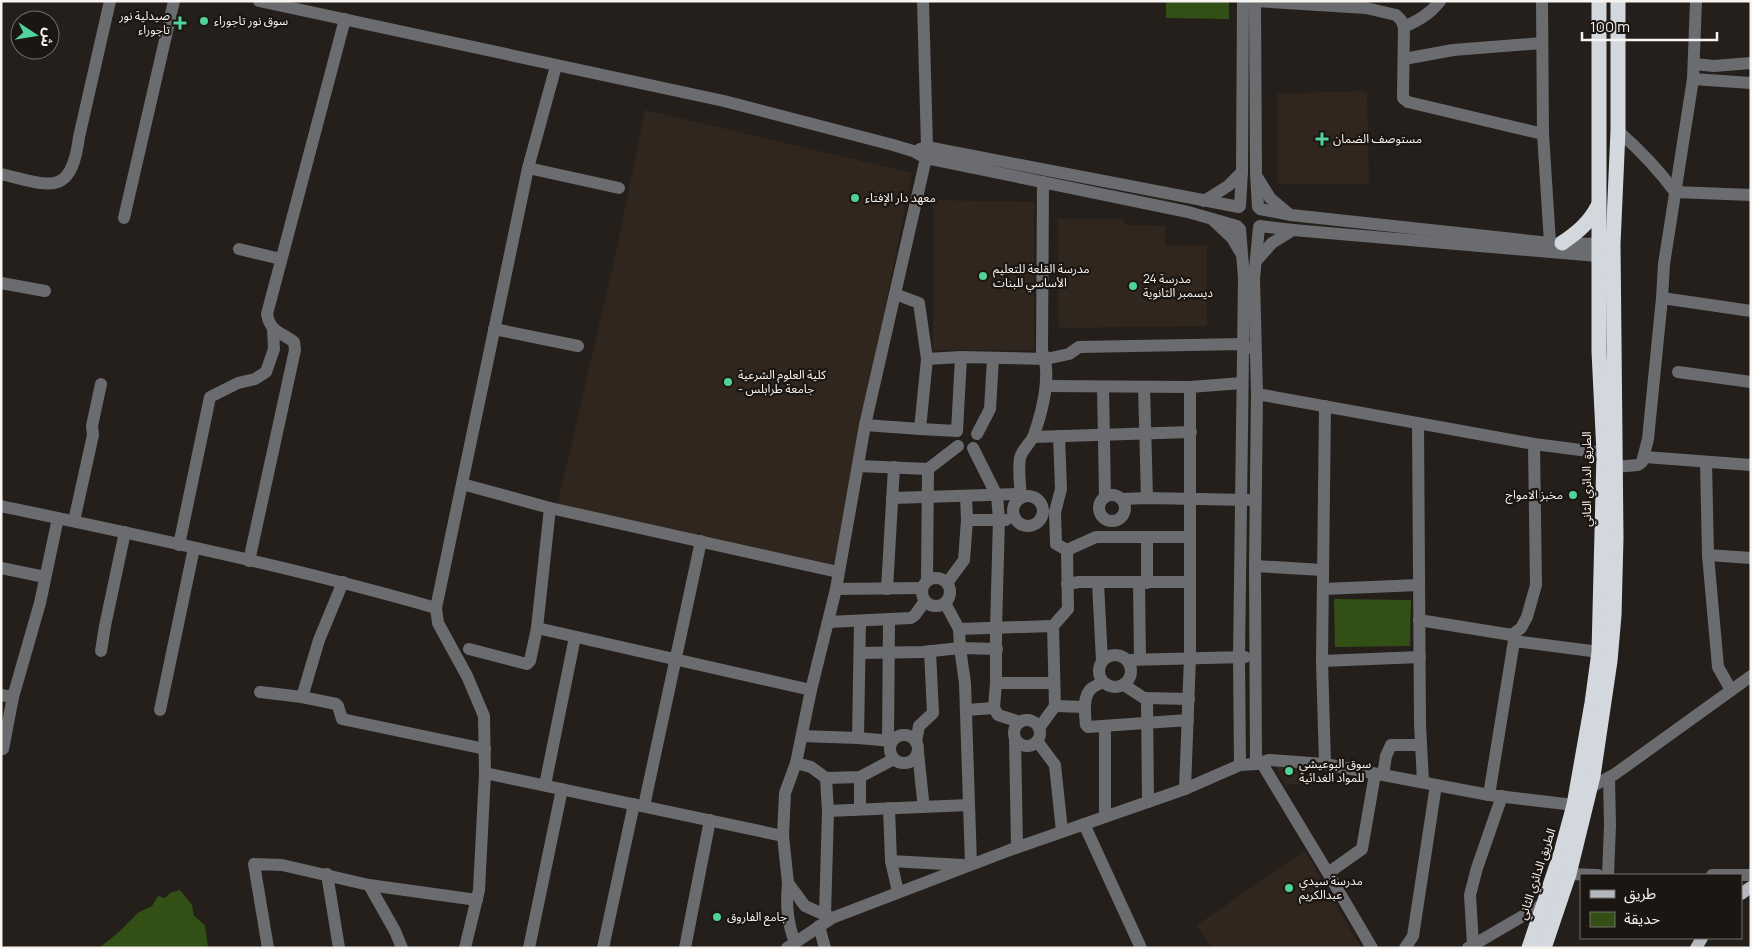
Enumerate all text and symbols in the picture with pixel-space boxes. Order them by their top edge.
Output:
place label: صيدلية نور تاجوراء [118,7,170,38]
north arrow [10,10,60,60]
scale bar [1582,10,1717,42]
place label: سوق نور تاجوراء [214,12,288,29]
marker: سوق نور تاجوراء [198,15,210,27]
text: 100 m [1590,16,1630,37]
marker: صيدلية نور تاجوراء [174,17,186,29]
text: ش [37,26,59,49]
place label: مستوصف الضمان [1333,130,1422,147]
marker: مستوصف الضمان [1315,132,1329,146]
place label: معهد دار الإفتاء [865,189,936,206]
marker: معهد دار الإفتاء [849,192,861,204]
place label: مدرسة القلعة للتعليم الأساسي للبنات [993,260,1090,293]
marker: مدرسة القلعة للتعليم الأساسي للبنات [977,270,989,282]
place label: مدرسة 24 ديسمبر الثانوية [1143,270,1213,301]
marker: مدرسة 24 ديسمبر الثانوية [1127,280,1139,292]
place label: كلية العلوم الشرعية - جامعة طرابلس [738,366,827,397]
marker: كلية العلوم الشرعية - جامعة طرابلس [722,376,734,388]
street label: الطريق الدائري الثاني [1578,431,1597,527]
place label: مخبز الامواج [1505,486,1563,504]
marker: مخبز الامواج [1567,489,1579,501]
place label: سوق البوعيشي للمواد الغدائية [1299,755,1371,786]
marker: سوق البوعيشي للمواد الغدائية [1283,765,1295,777]
street label: الطريق الدائري الثاني [1514,826,1561,922]
place label: مدرسة سيدي عبدالكريم [1299,872,1363,904]
legend [1580,874,1742,939]
marker: مدرسة سيدي عبدالكريم [1283,882,1295,894]
text: طريق [1624,883,1656,904]
place label: جامع الفاروق [727,908,787,926]
text: حديقة [1624,908,1660,929]
marker: جامع الفاروق [711,911,723,923]

